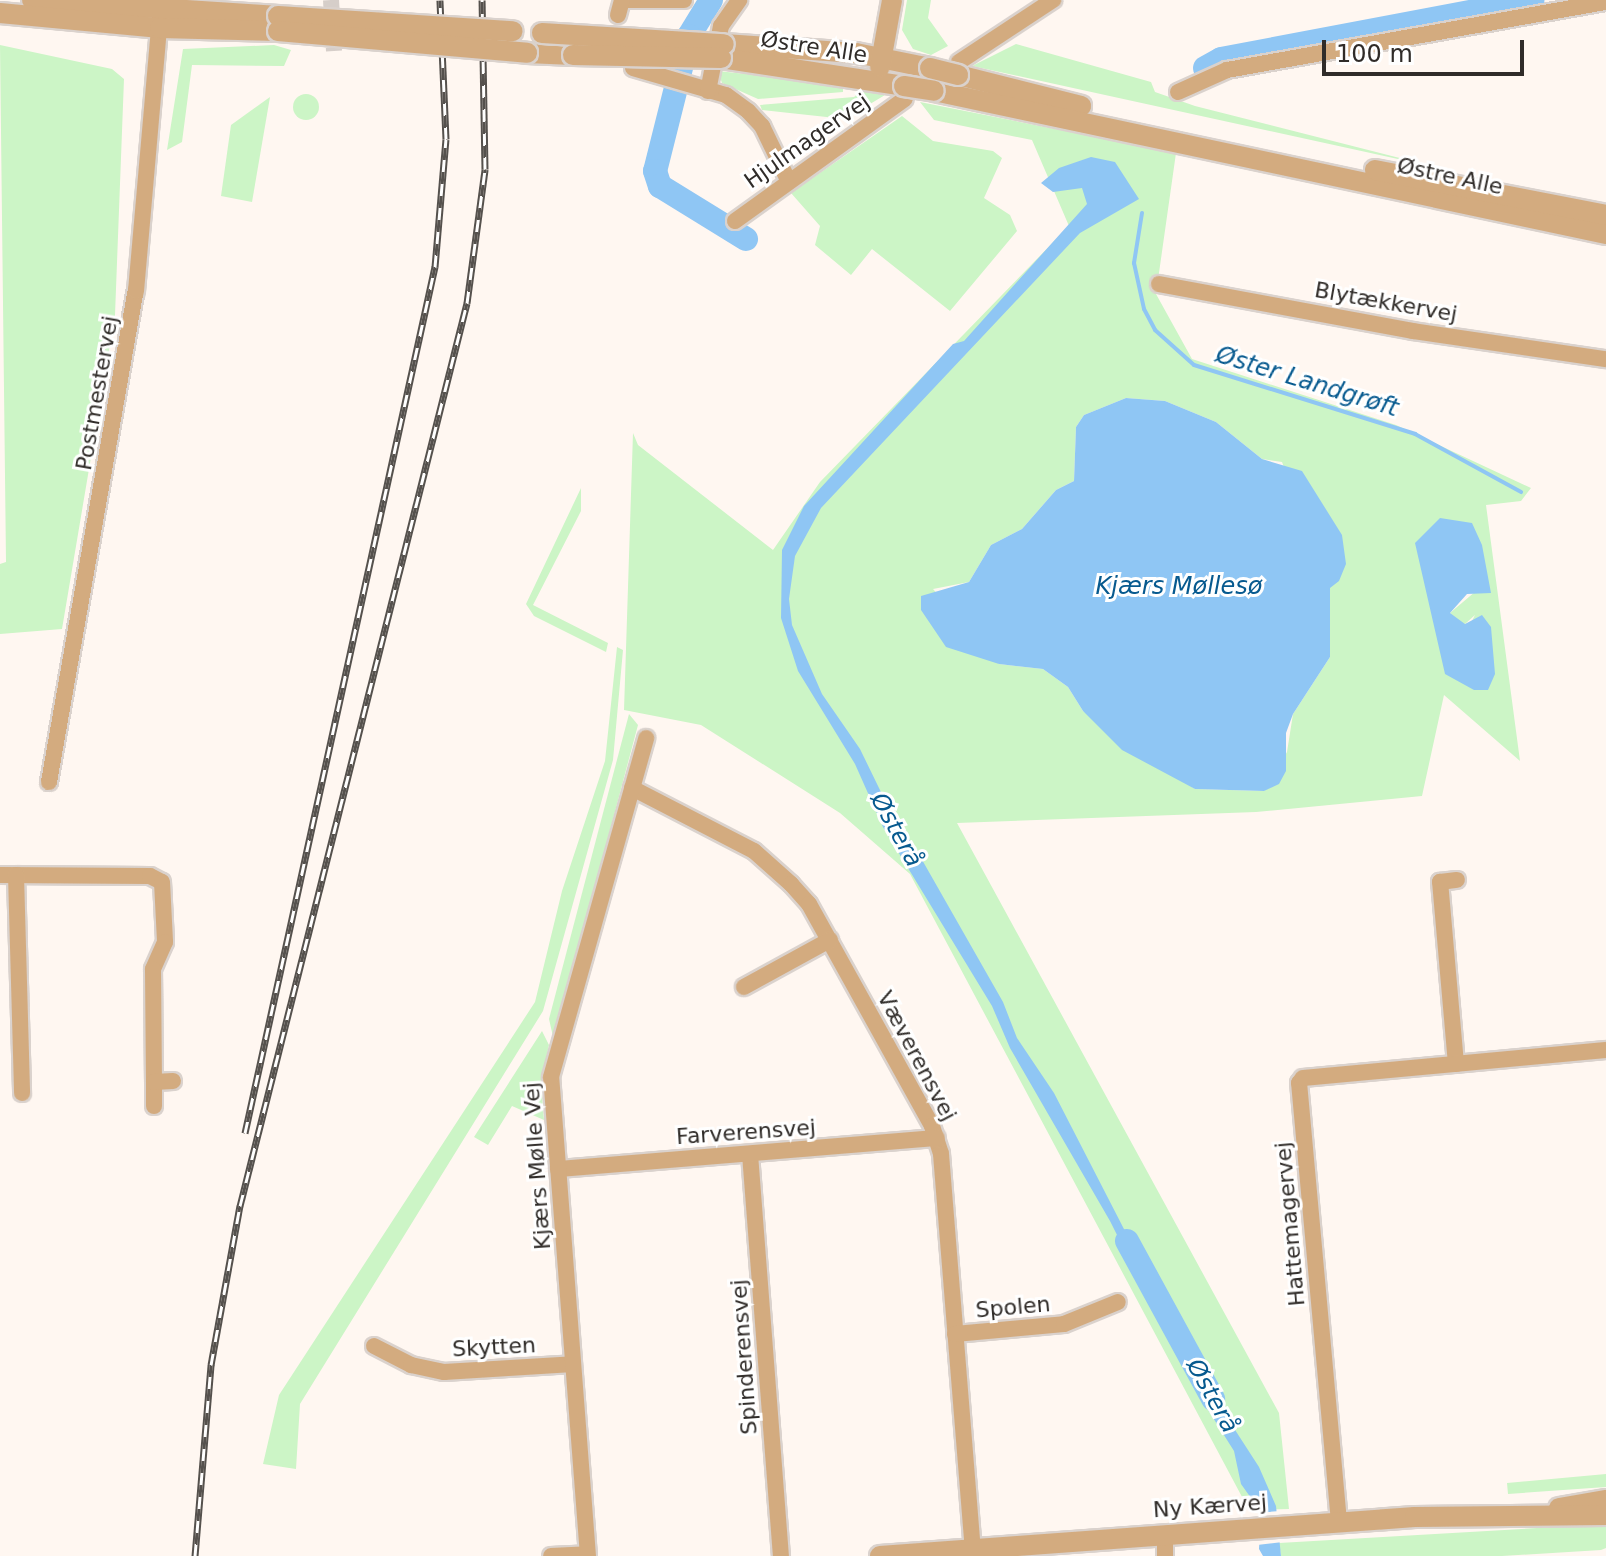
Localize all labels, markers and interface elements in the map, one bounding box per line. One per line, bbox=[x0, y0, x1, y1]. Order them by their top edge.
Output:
scale bar bbox=[1326, 24, 1528, 74]
street label: Østre Alle bbox=[759, 26, 869, 68]
text: 100 m bbox=[1336, 40, 1413, 68]
street label: Hjulmagervej bbox=[739, 88, 875, 194]
street label: Østre Alle bbox=[1395, 152, 1505, 200]
street label: Blytækkervej bbox=[1313, 276, 1459, 328]
street label: Postmestervej bbox=[70, 314, 124, 472]
water label: Øster Landgrøft bbox=[1212, 341, 1402, 423]
water label: Kjærs Møllesø bbox=[1096, 573, 1262, 601]
water label: Østerå bbox=[864, 788, 928, 872]
street label: Væverensvej bbox=[872, 987, 962, 1125]
street label: Kjærs Mølle Vej bbox=[518, 1081, 556, 1251]
street label: Farverensvej bbox=[675, 1114, 817, 1150]
street label: Hattemagervej bbox=[1270, 1141, 1310, 1307]
street label: Spinderensvej bbox=[725, 1278, 763, 1436]
street label: Spolen bbox=[975, 1291, 1051, 1323]
street label: Skytten bbox=[452, 1332, 536, 1362]
water label: Østerå bbox=[1180, 1354, 1244, 1438]
street label: Ny Kærvej bbox=[1152, 1489, 1268, 1523]

